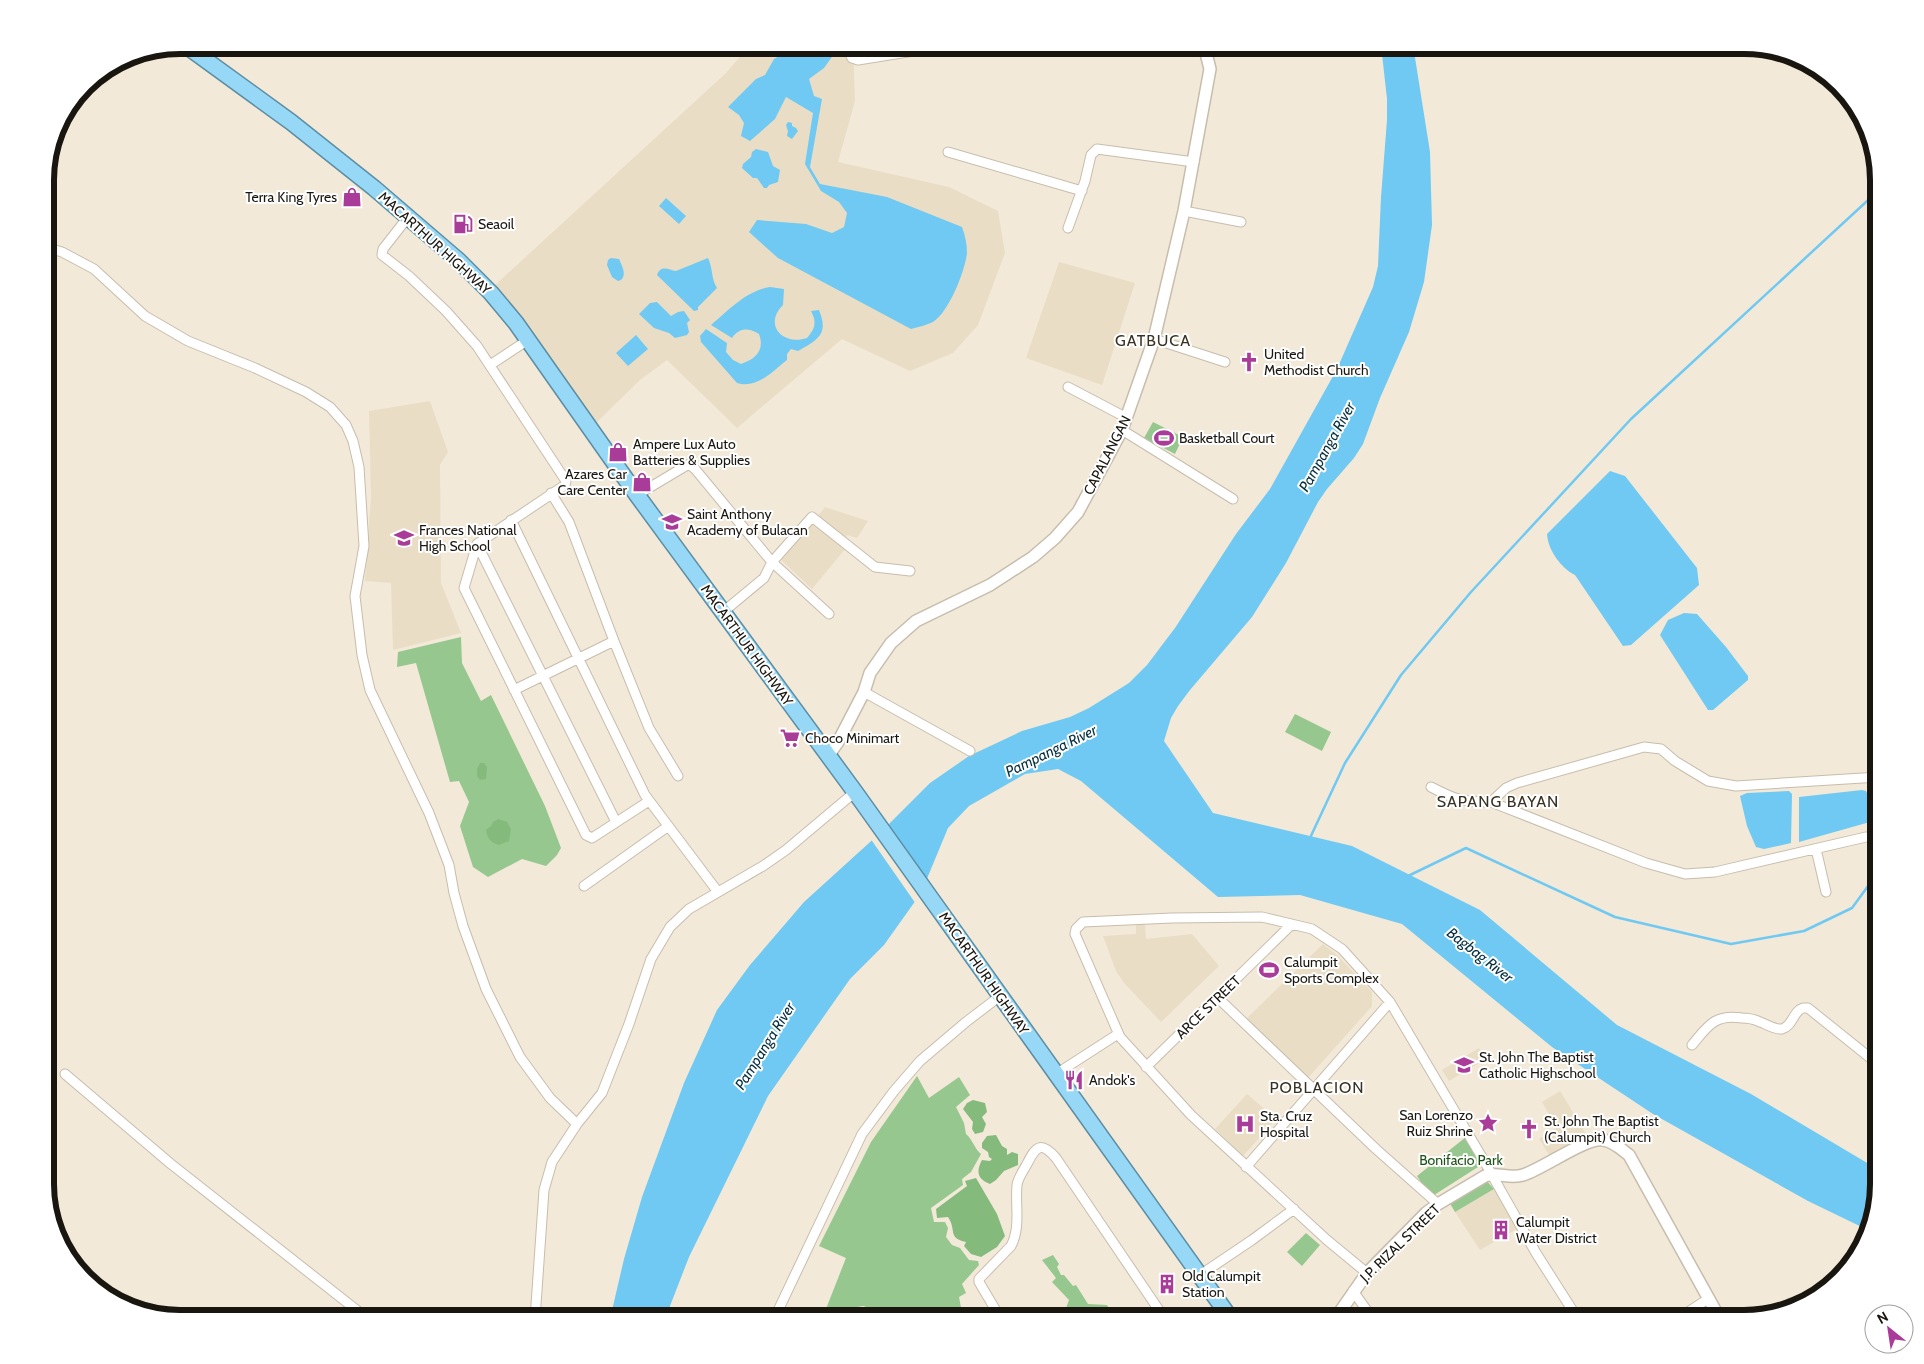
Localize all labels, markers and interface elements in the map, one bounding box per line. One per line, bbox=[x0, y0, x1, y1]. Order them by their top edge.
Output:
shop icon: Terra King Tyres bbox=[341, 186, 363, 208]
place label: Terra King Tyres bbox=[245, 188, 337, 206]
street label: MACARTHUR HIGHWAY bbox=[375, 188, 496, 299]
fuel station icon: Seaoil bbox=[452, 213, 474, 235]
place label: Seaoil bbox=[478, 215, 515, 233]
district label: GATBUCA bbox=[1115, 331, 1191, 350]
place label: United Methodist Church bbox=[1264, 345, 1369, 379]
church icon: United Methodist Church bbox=[1238, 351, 1260, 373]
water label: Pampanga River bbox=[1295, 398, 1360, 495]
street label: CAPALANGAN bbox=[1079, 412, 1135, 498]
sports icon: Basketball Court bbox=[1153, 427, 1175, 449]
place label: Basketball Court bbox=[1179, 429, 1275, 447]
place label: Ampere Lux Auto Batteries & Supplies bbox=[633, 435, 750, 469]
shop icon: Ampere Lux Auto Batteries & Supplies bbox=[607, 441, 629, 463]
place label: Azares Car Care Center bbox=[558, 465, 628, 499]
shop icon: Azares Car Care Center bbox=[631, 471, 653, 493]
place label: Saint Anthony Academy of Bulacan bbox=[687, 505, 808, 539]
school or university icon: Saint Anthony Academy of Bulacan bbox=[661, 511, 683, 533]
place label: Frances National High School bbox=[419, 521, 517, 555]
school or university icon: Frances National High School bbox=[393, 527, 415, 549]
street label: MACARTHUR HIGHWAY bbox=[697, 581, 798, 710]
water label: Pampanga River bbox=[1002, 721, 1101, 781]
supermarket icon: Choco Minimart bbox=[779, 727, 801, 749]
place label: Choco Minimart bbox=[805, 729, 899, 747]
district label: SAPANG BAYAN bbox=[1437, 792, 1559, 811]
street label: MACARTHUR HIGHWAY bbox=[935, 908, 1034, 1039]
water label: Bagbag River bbox=[1443, 924, 1518, 987]
place label: Calumpit Sports Complex bbox=[1284, 953, 1379, 987]
sports icon: Calumpit Sports Complex bbox=[1258, 959, 1280, 981]
street label: ARCE STREET bbox=[1172, 971, 1245, 1043]
water label: Pampanga River bbox=[731, 998, 800, 1093]
place label: St. John The Baptist Catholic Highschool bbox=[1479, 1048, 1596, 1082]
school or university icon: St. John The Baptist Catholic Highschool bbox=[1453, 1054, 1475, 1076]
restaurant icon: Andok's bbox=[1063, 1069, 1085, 1091]
place label: Andok's bbox=[1089, 1071, 1135, 1089]
district label: POBLACION bbox=[1269, 1078, 1365, 1097]
place label: San Lorenzo Ruiz Shrine bbox=[1399, 1106, 1473, 1140]
place label: Sta. Cruz Hospital bbox=[1260, 1107, 1313, 1141]
place icon: San Lorenzo Ruiz Shrine bbox=[1477, 1112, 1499, 1134]
place label: St. John The Baptist (Calumpit) Church bbox=[1544, 1112, 1659, 1146]
hospital icon: Sta. Cruz Hospital bbox=[1234, 1113, 1256, 1135]
church icon: St. John The Baptist (Calumpit) Church bbox=[1518, 1118, 1540, 1140]
park label: Bonifacio Park bbox=[1419, 1151, 1503, 1169]
street label: J.P. RIZAL STREET bbox=[1355, 1200, 1444, 1287]
place label: Calumpit Water District bbox=[1516, 1213, 1597, 1247]
building icon: Calumpit Water District bbox=[1490, 1219, 1512, 1241]
place label: Old Calumpit Station bbox=[1182, 1267, 1261, 1301]
building icon: Old Calumpit Station bbox=[1156, 1273, 1178, 1295]
north arrow bbox=[1864, 1304, 1914, 1354]
text: N bbox=[1874, 1307, 1891, 1328]

